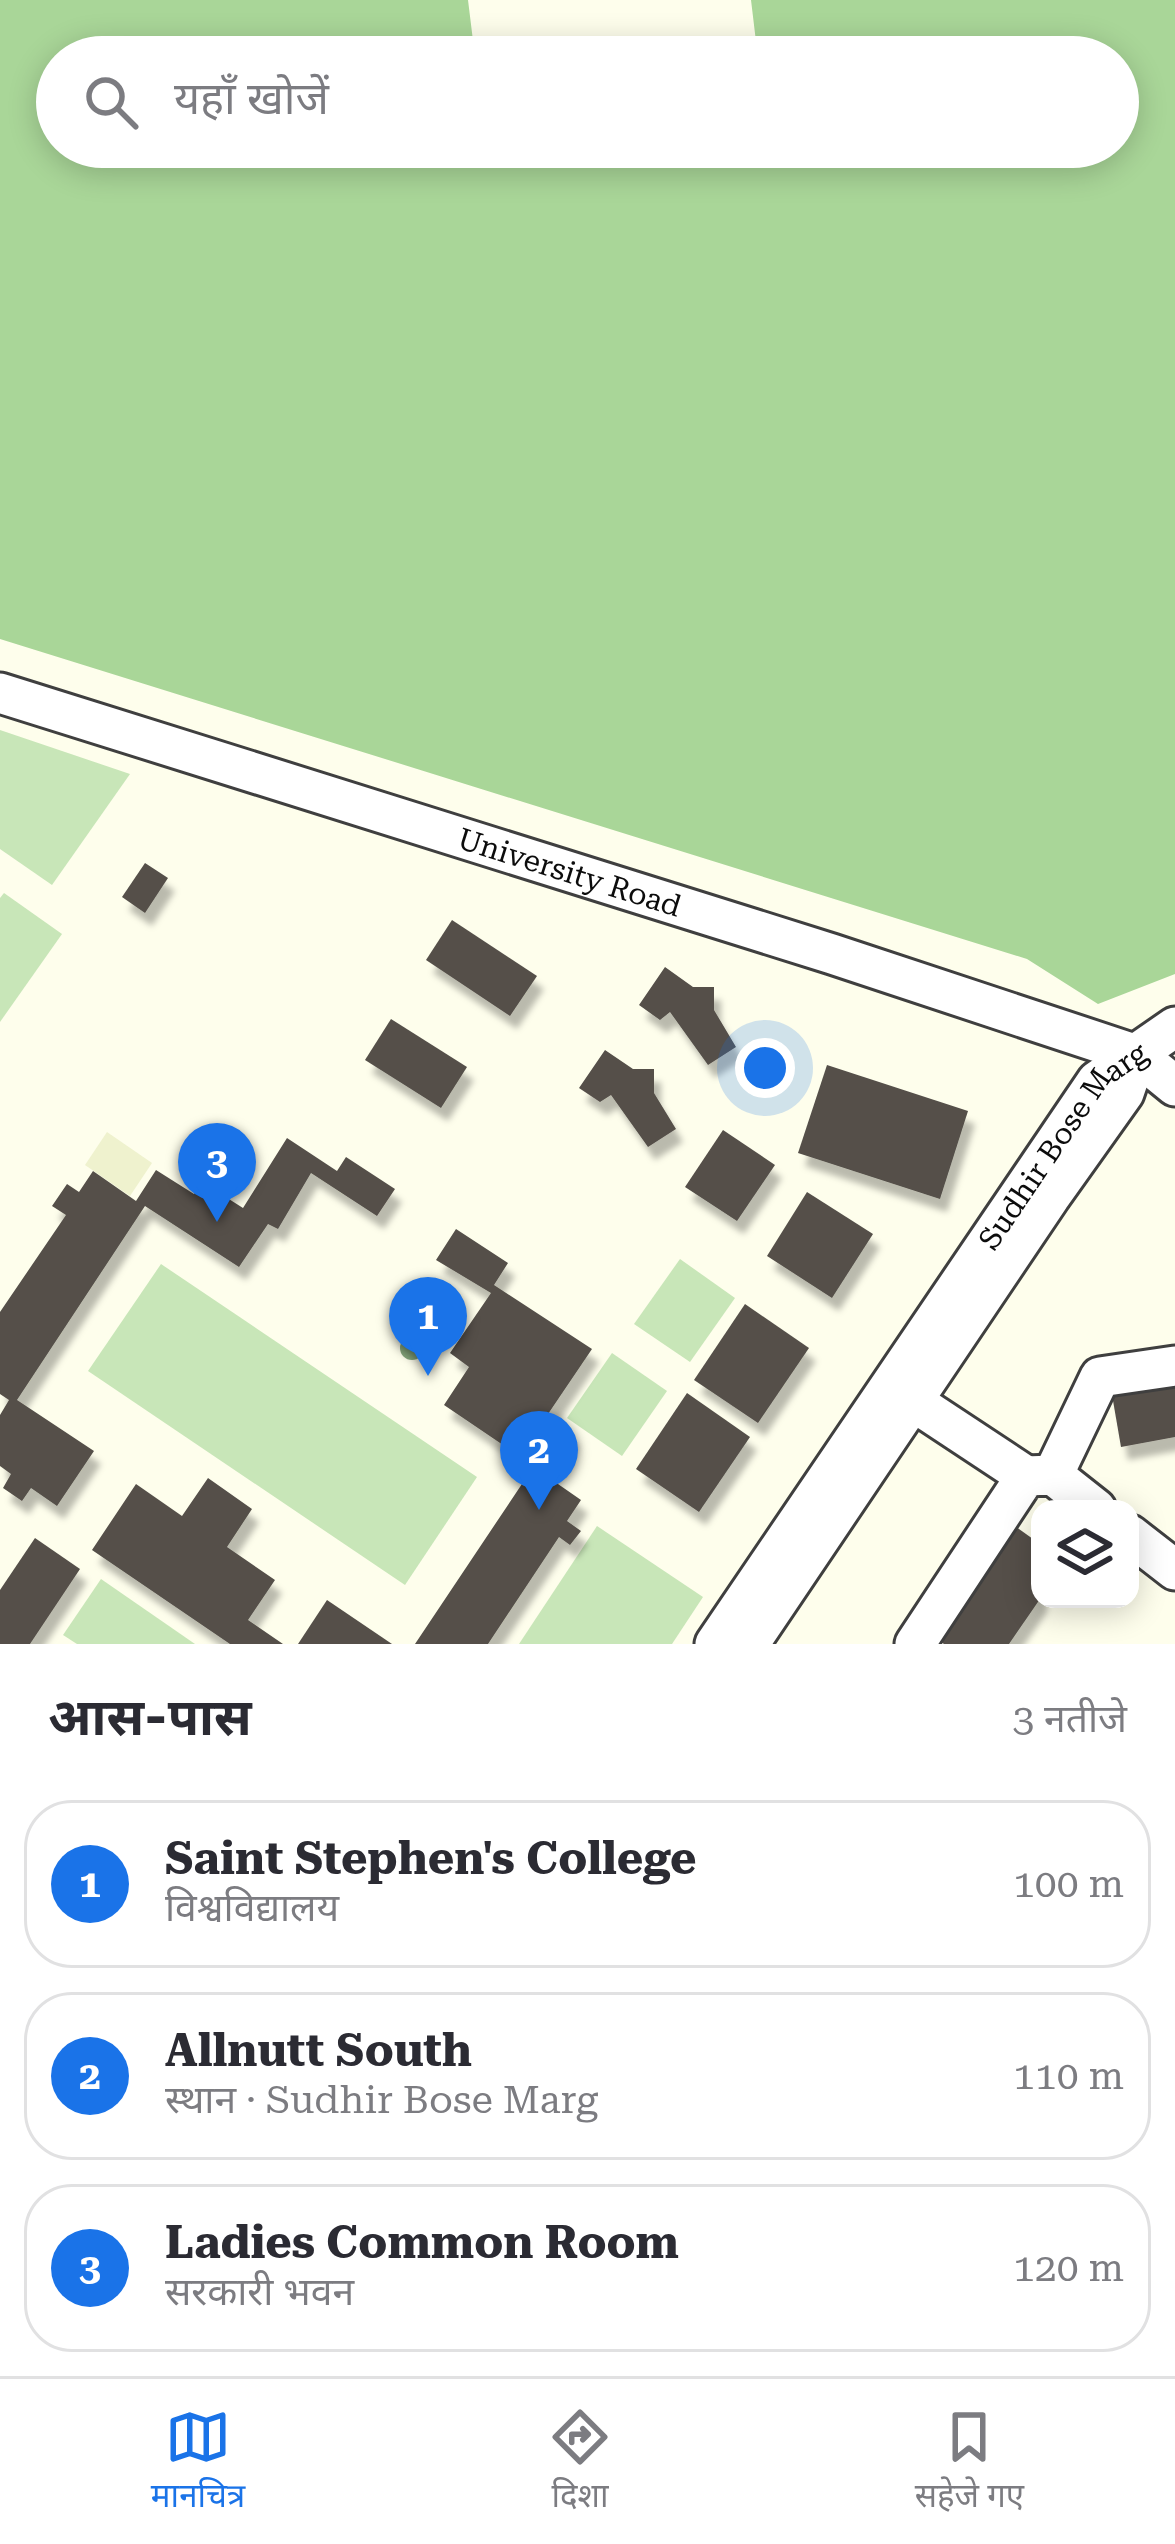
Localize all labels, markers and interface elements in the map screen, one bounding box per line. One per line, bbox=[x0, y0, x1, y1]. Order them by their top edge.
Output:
search box bbox=[36, 36, 1139, 168]
icon: search bbox=[78, 69, 144, 135]
text: यहाँ खोजें bbox=[174, 72, 329, 125]
street label: University Road bbox=[454, 820, 686, 923]
street label: Sudhir Bose Marg bbox=[971, 1034, 1153, 1256]
your location bbox=[735, 1038, 795, 1098]
pin: 3 bbox=[178, 1123, 256, 1222]
pin: 1 bbox=[389, 1277, 467, 1376]
pin: 2 bbox=[500, 1411, 578, 1510]
map controls bbox=[1031, 1500, 1139, 1608]
button: layers bbox=[1031, 1500, 1139, 1608]
text: आस-पास bbox=[48, 1688, 252, 1747]
text: 3 नतीजे bbox=[1012, 1696, 1127, 1742]
text: Saint Stephen's College bbox=[165, 1832, 696, 1885]
text: 1 bbox=[79, 1861, 101, 1907]
text: 100 m bbox=[1013, 1861, 1124, 1907]
text: विश्वविद्यालय bbox=[165, 1885, 339, 1931]
text: Allnutt South bbox=[165, 2024, 472, 2077]
text: 2 bbox=[79, 2053, 101, 2099]
text: 110 m bbox=[1013, 2053, 1124, 2099]
text: स्थान · Sudhir Bose Marg bbox=[165, 2077, 598, 2123]
text: Ladies Common Room bbox=[165, 2216, 679, 2269]
text: 3 bbox=[79, 2245, 101, 2291]
text: 120 m bbox=[1013, 2245, 1124, 2291]
text: सरकारी भवन bbox=[165, 2269, 354, 2315]
tab: मानचित्र bbox=[151, 2404, 245, 2520]
tab: दिशा bbox=[547, 2404, 613, 2520]
tab: सहेजे गए bbox=[915, 2404, 1024, 2520]

